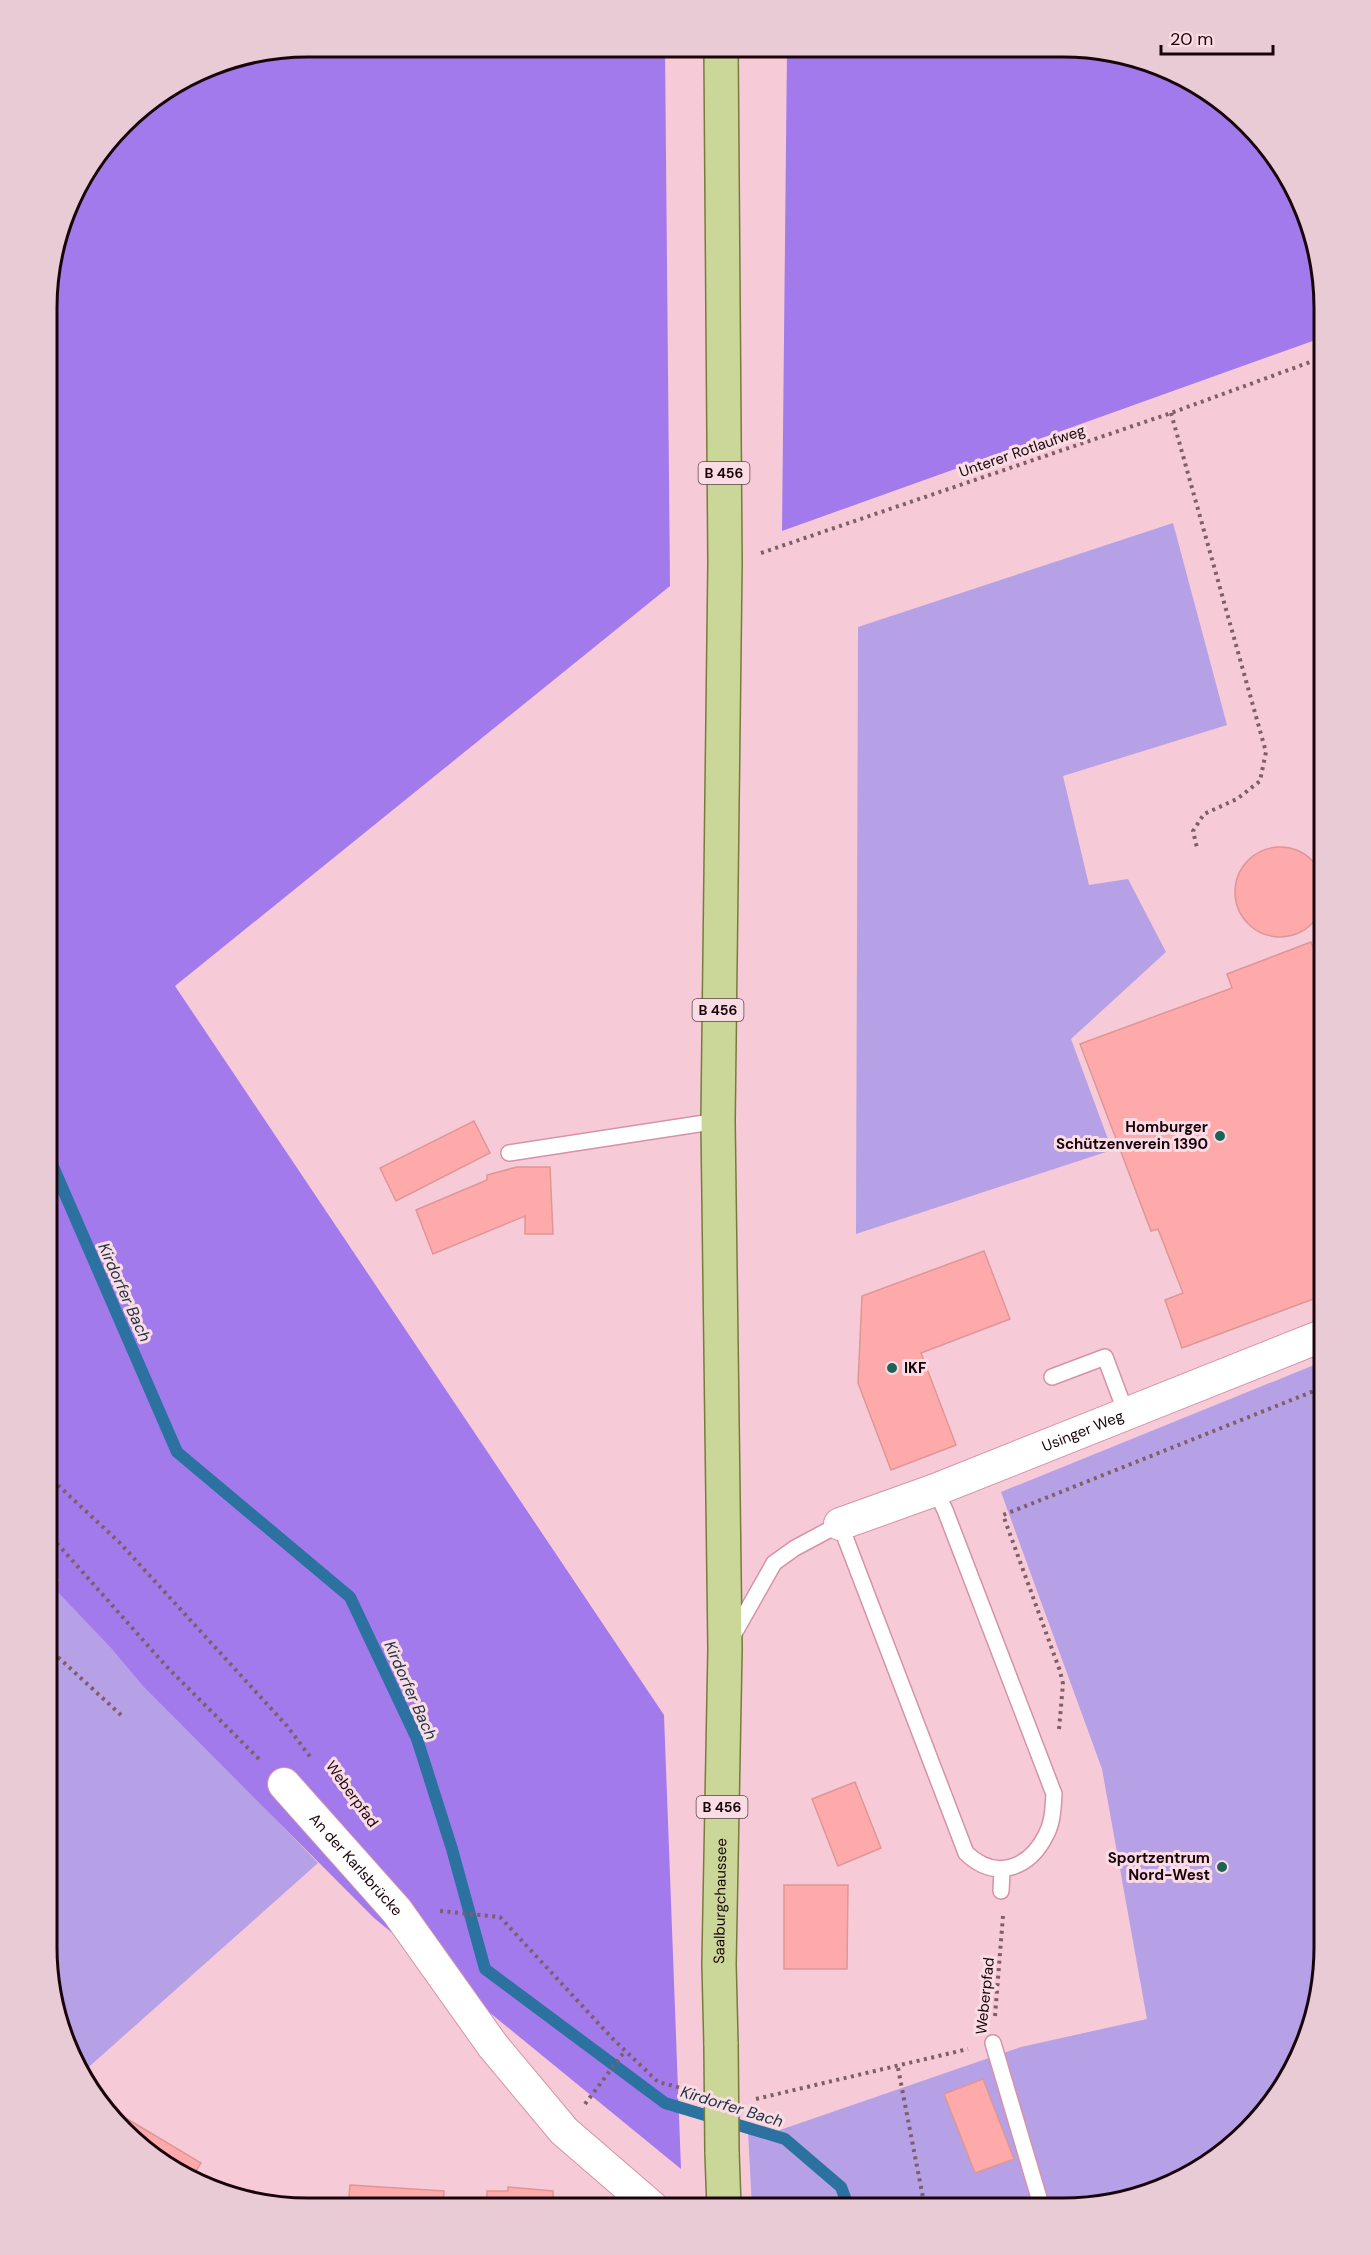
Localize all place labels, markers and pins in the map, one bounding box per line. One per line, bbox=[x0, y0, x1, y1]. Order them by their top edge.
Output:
place label: Homburger Schützenverein 1390 bbox=[1056, 1117, 1208, 1154]
marker: Homburger Schützenverein 1390 bbox=[1213, 1129, 1227, 1143]
place label: IKF bbox=[904, 1358, 926, 1378]
marker: IKF bbox=[885, 1361, 899, 1375]
place label: Sportzentrum Nord-West bbox=[1108, 1848, 1210, 1885]
marker: Sportzentrum Nord-West bbox=[1215, 1860, 1229, 1874]

